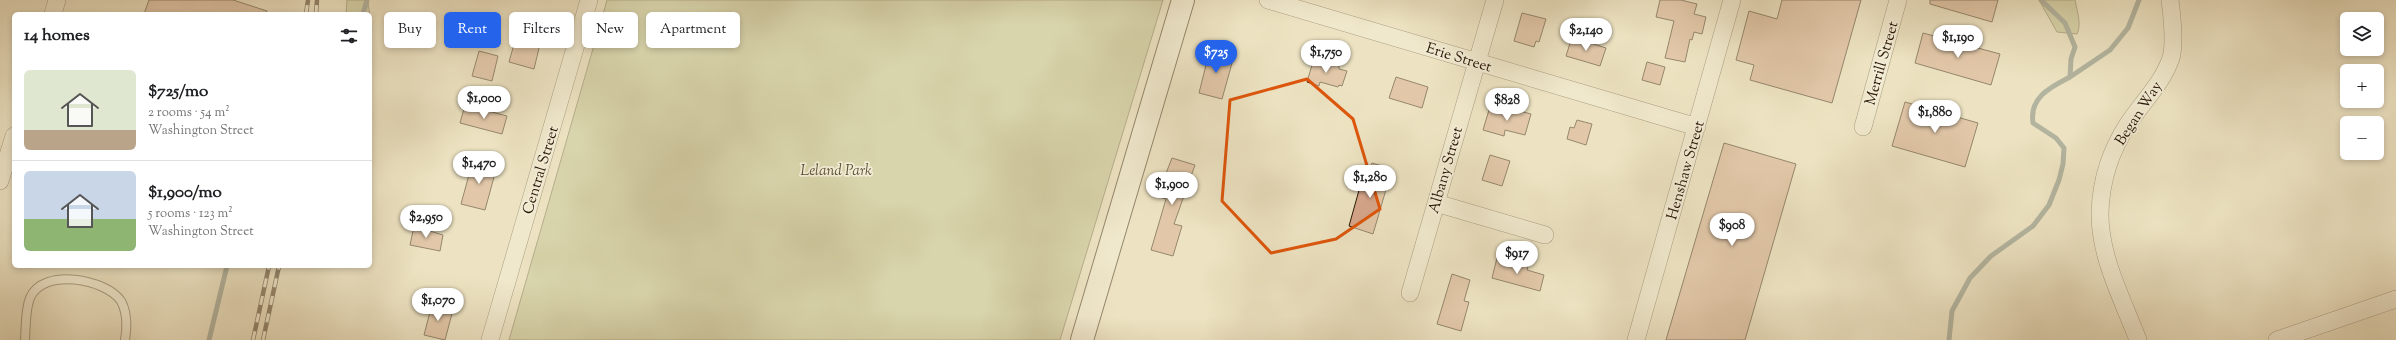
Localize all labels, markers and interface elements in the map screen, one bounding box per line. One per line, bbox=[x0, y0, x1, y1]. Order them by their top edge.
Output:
chip: Buy bbox=[384, 12, 436, 48]
chip: Rent bbox=[444, 12, 501, 48]
chip: Filters bbox=[509, 12, 574, 48]
chip: New bbox=[582, 12, 638, 48]
chip: Apartment bbox=[646, 12, 740, 48]
map controls bbox=[2340, 12, 2384, 160]
button: layers bbox=[2340, 12, 2384, 56]
pin: $2,140 bbox=[1553, 18, 1619, 52]
street label: Merrill Street bbox=[1860, 19, 1904, 108]
text: $2,140 bbox=[1569, 22, 1603, 40]
text: 14 homes bbox=[24, 24, 90, 48]
icon: filters bbox=[338, 25, 360, 47]
pin: $1,190 bbox=[1925, 25, 1991, 59]
text: $1,190 bbox=[1942, 29, 1974, 47]
street label: Erie Street bbox=[1423, 38, 1494, 78]
pin: $725 bbox=[1192, 40, 1240, 74]
pin: $1,750 bbox=[1293, 40, 1359, 74]
text: $725 bbox=[1204, 44, 1228, 62]
text: $1,750 bbox=[1310, 44, 1342, 62]
button: + bbox=[2340, 64, 2384, 108]
street label: Began Way bbox=[2111, 77, 2168, 150]
text: $725/mo bbox=[148, 80, 208, 104]
icon: home bbox=[56, 86, 104, 134]
pin: $1,000 bbox=[451, 86, 517, 120]
pin: $828 bbox=[1483, 88, 1531, 122]
text: $1,000 bbox=[467, 90, 501, 108]
text: $828 bbox=[1494, 92, 1520, 110]
pin: $1,880 bbox=[1902, 100, 1968, 134]
text: 2 rooms · 54 m² bbox=[148, 104, 230, 122]
text: $1,880 bbox=[1918, 104, 1952, 122]
button: − bbox=[2340, 116, 2384, 160]
street label: Henshaw Street bbox=[1662, 118, 1711, 222]
text: Washington Street bbox=[148, 122, 254, 140]
street label: Central Street bbox=[518, 124, 565, 217]
street label: Albany Street bbox=[1424, 125, 1469, 216]
pin: $1,470 bbox=[446, 151, 512, 185]
text: $1,470 bbox=[462, 155, 496, 173]
park label: Leland Park bbox=[800, 161, 872, 182]
pin: $1,280 bbox=[1337, 165, 1403, 199]
text: $1,280 bbox=[1353, 169, 1387, 187]
pin: $1,900 bbox=[1139, 172, 1205, 206]
text: $1,900 bbox=[1155, 176, 1189, 194]
text: $1,900/mo bbox=[148, 181, 222, 205]
icon: home bbox=[56, 187, 104, 235]
text: 5 rooms · 123 m² bbox=[148, 205, 233, 223]
pin: $2,950 bbox=[393, 205, 459, 239]
text: $2,950 bbox=[409, 209, 443, 227]
pin: $908 bbox=[1708, 213, 1756, 247]
text: $908 bbox=[1719, 217, 1745, 235]
text: Washington Street bbox=[148, 223, 254, 241]
pin: $917 bbox=[1493, 241, 1541, 275]
text: $917 bbox=[1505, 245, 1529, 263]
pin: $1,070 bbox=[405, 288, 471, 322]
text: $1,070 bbox=[421, 292, 455, 310]

